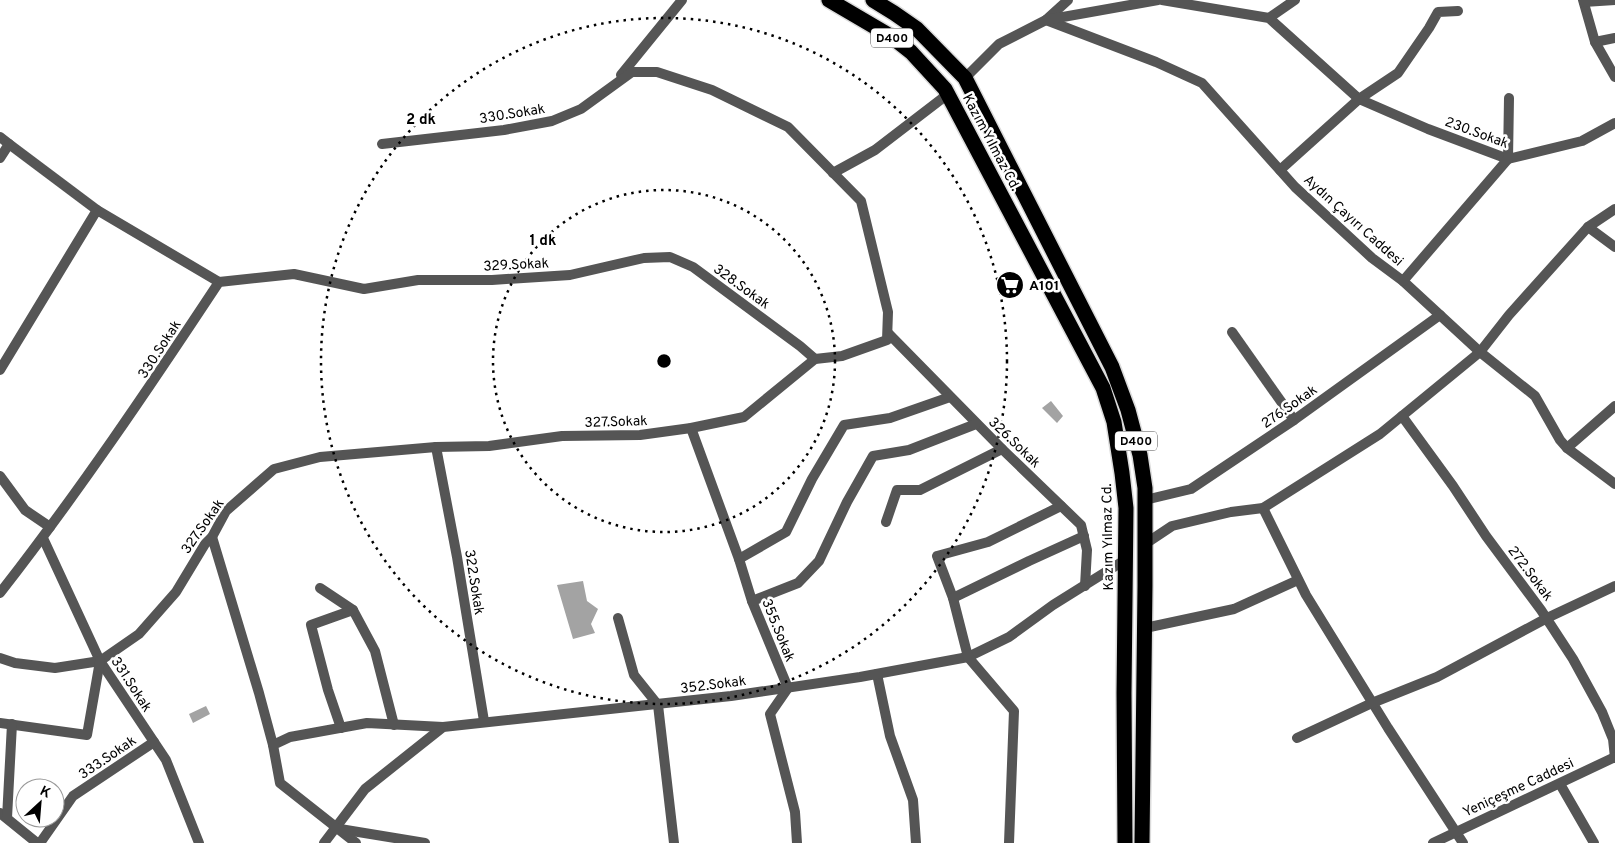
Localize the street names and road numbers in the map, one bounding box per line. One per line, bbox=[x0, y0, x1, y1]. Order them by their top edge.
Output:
road number: D400 bbox=[871, 28, 913, 48]
street label: Kazım Yılmaz Cd. bbox=[958, 91, 1023, 194]
street label: 330.Sokak bbox=[478, 101, 546, 128]
street label: 230.Sokak bbox=[1442, 114, 1511, 153]
street label: Aydın Çayırı Caddesi bbox=[1300, 172, 1406, 270]
street label: 329.Sokak bbox=[483, 255, 549, 276]
street label: 328.Sokak bbox=[709, 261, 773, 313]
street label: 330.Sokak bbox=[135, 317, 185, 382]
street label: 276.Sokak bbox=[1259, 382, 1321, 433]
street label: 327.Sokak bbox=[584, 413, 648, 432]
street label: 326.Sokak bbox=[984, 414, 1044, 472]
road number: D400 bbox=[1115, 432, 1157, 451]
street label: Kazım Yılmaz Cd. bbox=[1099, 483, 1118, 591]
street label: 327.Sokak bbox=[178, 496, 228, 558]
street label: 272.Sokak bbox=[1504, 543, 1556, 605]
street label: 322.Sokak bbox=[460, 548, 487, 616]
street label: 355.Sokak bbox=[757, 597, 798, 665]
street label: 331.Sokak bbox=[107, 654, 155, 716]
street label: 352.Sokak bbox=[679, 673, 747, 698]
street label: 333.Sokak bbox=[76, 733, 140, 784]
street label: Yeniçeşme Caddesi bbox=[1460, 755, 1577, 822]

